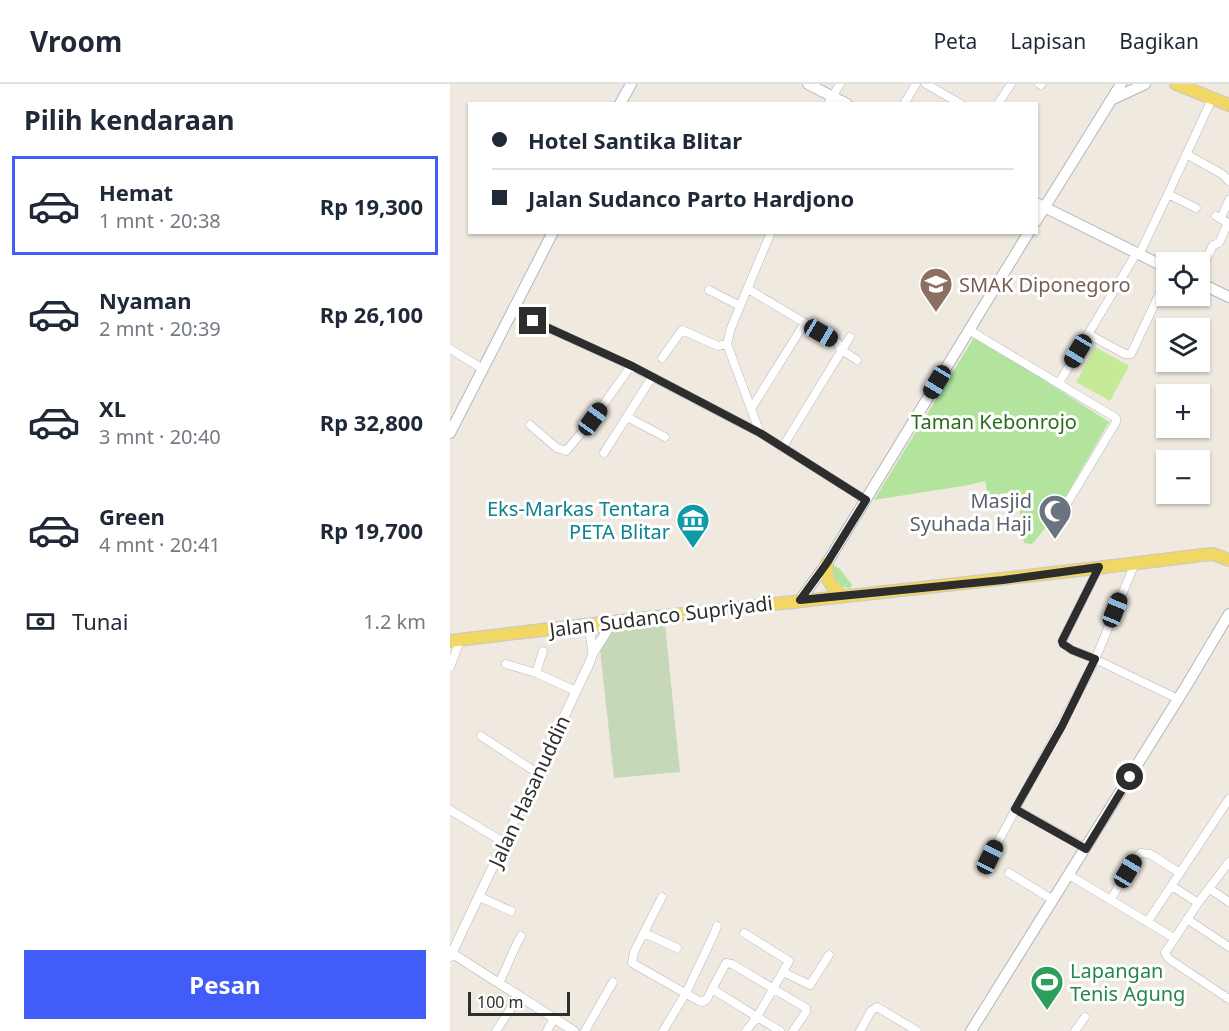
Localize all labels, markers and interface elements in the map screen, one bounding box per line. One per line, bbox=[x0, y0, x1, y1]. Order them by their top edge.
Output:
text: Vroom bbox=[30, 22, 122, 60]
text: Peta bbox=[933, 27, 977, 55]
text: Lapisan bbox=[1010, 27, 1086, 55]
text: Bagikan bbox=[1119, 27, 1199, 55]
text: Pilih kendaraan bbox=[24, 101, 235, 138]
text: Hotel Santika Blitar bbox=[528, 125, 742, 155]
text: Hemat bbox=[99, 177, 173, 207]
icon: car bbox=[27, 179, 81, 233]
text: Jalan Sudanco Parto Hardjono bbox=[528, 183, 854, 213]
text: Rp 19,300 bbox=[320, 191, 423, 221]
text: 1 mnt · 20:38 bbox=[99, 207, 221, 234]
map controls bbox=[1156, 252, 1210, 504]
button: locate bbox=[1156, 252, 1210, 306]
school or university icon: SMAK Diponegoro bbox=[918, 266, 954, 313]
place label: SMAK Diponegoro bbox=[959, 271, 1131, 298]
text: Nyaman bbox=[99, 285, 192, 315]
icon: car bbox=[27, 287, 81, 341]
text: Rp 26,100 bbox=[320, 299, 423, 329]
route end bbox=[519, 307, 546, 334]
text: 2 mnt · 20:39 bbox=[99, 315, 221, 342]
car bbox=[801, 316, 841, 350]
button: layers bbox=[1156, 318, 1210, 372]
car bbox=[1061, 331, 1095, 371]
car bbox=[920, 362, 954, 402]
button: + bbox=[1156, 384, 1210, 438]
text: XL bbox=[99, 393, 126, 423]
icon: car bbox=[27, 395, 81, 449]
car bbox=[575, 399, 611, 439]
text: Rp 32,800 bbox=[320, 407, 423, 437]
park label: Taman Kebonrojo bbox=[911, 408, 1077, 435]
text: 3 mnt · 20:40 bbox=[99, 423, 221, 450]
button: − bbox=[1156, 450, 1210, 504]
place label: Masjid Syuhada Haji bbox=[910, 487, 1032, 537]
mosque icon: Masjid Syuhada Haji bbox=[1037, 493, 1073, 540]
place label: Eks-Markas Tentara PETA Blitar bbox=[487, 495, 670, 545]
text: Green bbox=[99, 501, 165, 531]
museum icon: Eks-Markas Tentara PETA Blitar bbox=[675, 502, 711, 549]
icon: car bbox=[27, 503, 81, 557]
text: Rp 19,700 bbox=[320, 515, 423, 545]
text: 4 mnt · 20:41 bbox=[99, 531, 221, 558]
street label: Jalan Sudanco Supriyadi bbox=[546, 589, 774, 643]
car bbox=[1100, 590, 1130, 630]
icon: cash bbox=[24, 605, 57, 638]
text: Tunai bbox=[72, 606, 128, 636]
text: 1.2 km bbox=[363, 608, 426, 635]
street label: Jalan Hasanuddin bbox=[481, 711, 576, 873]
route start bbox=[1116, 763, 1143, 790]
car bbox=[974, 837, 1006, 877]
car bbox=[1111, 851, 1145, 891]
button: Pesan bbox=[24, 950, 426, 1019]
place label: Lapangan Tenis Agung bbox=[1070, 957, 1185, 1007]
sports icon: Lapangan Tenis Agung bbox=[1029, 964, 1065, 1011]
scale bar bbox=[468, 989, 570, 1016]
text: 100 m bbox=[477, 991, 524, 1013]

